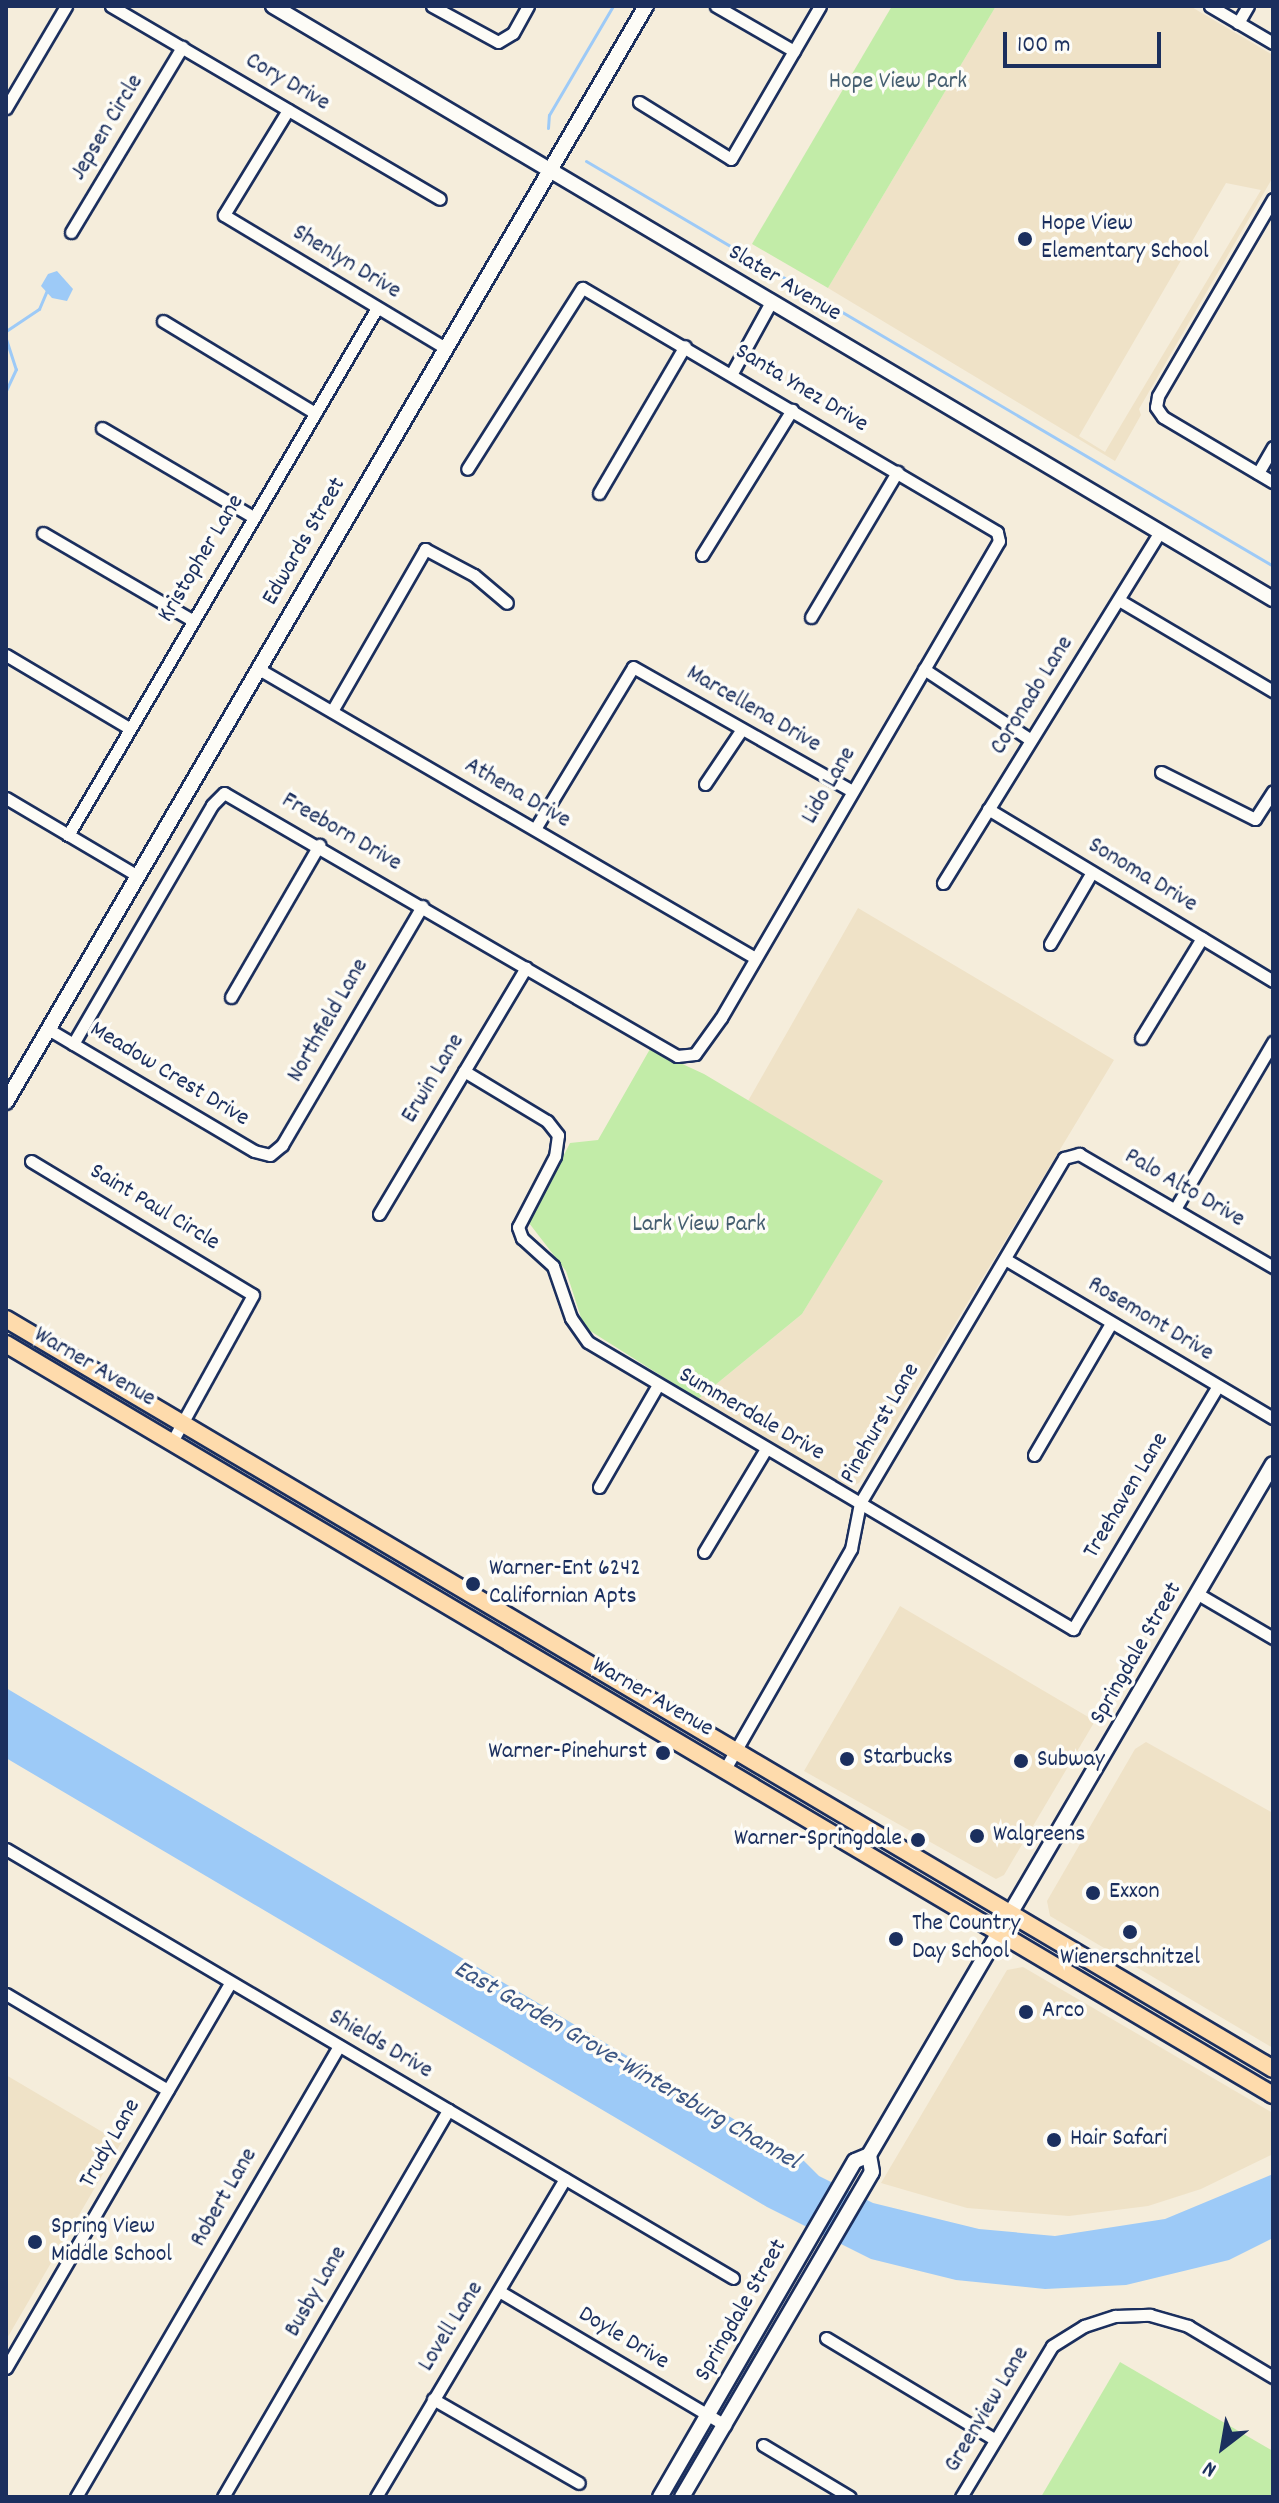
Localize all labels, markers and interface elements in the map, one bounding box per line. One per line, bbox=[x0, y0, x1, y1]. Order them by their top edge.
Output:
scale bar bbox=[1007, 16, 1165, 66]
text: 100 m bbox=[1017, 29, 1070, 63]
street label: Cory Drive bbox=[240, 47, 334, 119]
park label: Hope View Park bbox=[829, 69, 967, 97]
street label: Jepsen Circle bbox=[65, 70, 151, 186]
place label: Hope View Elementary School bbox=[1041, 211, 1209, 267]
street label: Shenlyn Drive bbox=[287, 219, 405, 307]
marker: Hope View Elementary School bbox=[1016, 230, 1034, 248]
street label: Slater Avenue bbox=[722, 239, 846, 329]
street label: Santa Ynez Drive bbox=[729, 338, 873, 440]
street label: Edwards Street bbox=[257, 473, 353, 611]
street label: Kristopher Lane bbox=[153, 490, 251, 628]
street label: Coronado Lane bbox=[985, 631, 1081, 761]
street label: Marcellena Drive bbox=[681, 660, 825, 760]
street label: Lido Lane bbox=[796, 742, 864, 830]
street label: Athena Drive bbox=[459, 752, 575, 836]
street label: Freeborn Drive bbox=[276, 787, 406, 879]
street label: Sonoma Drive bbox=[1082, 832, 1202, 920]
street label: Northfield Lane bbox=[282, 954, 376, 1088]
street label: Meadow Crest Drive bbox=[84, 1016, 254, 1134]
street label: Erwin Lane bbox=[396, 1029, 472, 1129]
street label: Palo Alto Drive bbox=[1119, 1143, 1249, 1235]
street label: Saint Paul Circle bbox=[84, 1158, 224, 1258]
park label: Lark View Park bbox=[632, 1212, 766, 1240]
street label: Rosemont Drive bbox=[1082, 1271, 1218, 1369]
street label: Warner Avenue bbox=[28, 1322, 160, 1414]
street label: Pinehurst Lane bbox=[835, 1359, 927, 1489]
street label: Summerdale Drive bbox=[673, 1362, 829, 1468]
street label: Treehaven Lane bbox=[1078, 1428, 1176, 1564]
place label: Warner-Ent 6242 Californian Apts bbox=[489, 1556, 641, 1612]
marker: Warner-Ent 6242 Californian Apts bbox=[464, 1575, 482, 1593]
street label: Springdale Street bbox=[1085, 1578, 1189, 1730]
street label: Warner Avenue bbox=[586, 1652, 718, 1744]
place label: Warner-Pinehurst bbox=[488, 1739, 647, 1767]
marker: Warner-Pinehurst bbox=[654, 1744, 672, 1762]
place label: Starbucks bbox=[863, 1745, 953, 1773]
place label: Subway bbox=[1037, 1747, 1105, 1775]
marker: Starbucks bbox=[838, 1750, 856, 1768]
marker: Subway bbox=[1012, 1752, 1030, 1770]
place label: Walgreens bbox=[993, 1822, 1085, 1850]
place label: Warner-Springdale bbox=[734, 1826, 902, 1854]
marker: Walgreens bbox=[968, 1827, 986, 1845]
marker: Warner-Springdale bbox=[909, 1831, 927, 1849]
place label: Exxon bbox=[1109, 1879, 1159, 1907]
marker: Exxon bbox=[1084, 1884, 1102, 1902]
place label: The Country Day School bbox=[912, 1911, 1020, 1967]
marker: Wienerschnitzel bbox=[1121, 1923, 1139, 1941]
marker: The Country Day School bbox=[887, 1930, 905, 1948]
place label: Wienerschnitzel bbox=[1060, 1945, 1200, 1973]
water label: East Garden Grove-Wintersburg Channel bbox=[448, 1954, 804, 2178]
place label: Arco bbox=[1042, 1998, 1084, 2026]
marker: Arco bbox=[1017, 2003, 1035, 2021]
street label: Shields Drive bbox=[323, 2004, 437, 2086]
street label: Trudy Lane bbox=[74, 2094, 148, 2194]
place label: Hair Safari bbox=[1070, 2126, 1167, 2154]
marker: Hair Safari bbox=[1045, 2131, 1063, 2149]
street label: Robert Lane bbox=[185, 2143, 265, 2253]
place label: Spring View Middle School bbox=[51, 2214, 172, 2270]
marker: Spring View Middle School bbox=[26, 2233, 44, 2251]
street label: Springdale Street bbox=[690, 2235, 794, 2387]
street label: Busby Lane bbox=[279, 2241, 355, 2343]
street label: Lovell Lane bbox=[413, 2277, 491, 2377]
street label: Doyle Drive bbox=[572, 2301, 674, 2377]
street label: Greenview Lane bbox=[939, 2342, 1037, 2478]
north arrow bbox=[1183, 2407, 1263, 2487]
text: N bbox=[1198, 2452, 1223, 2484]

